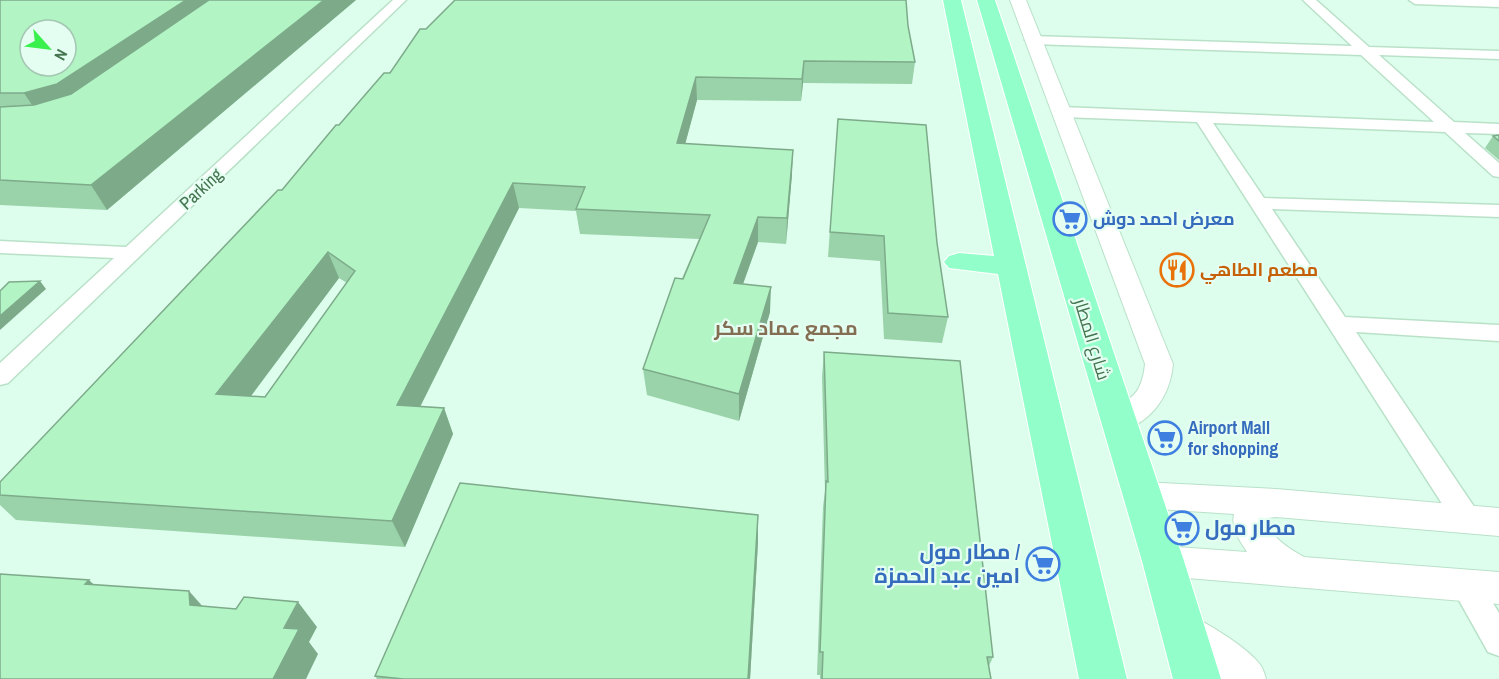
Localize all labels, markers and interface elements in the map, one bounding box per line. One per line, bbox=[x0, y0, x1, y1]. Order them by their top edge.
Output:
north arrow bbox=[18, 18, 78, 78]
text: N bbox=[49, 46, 73, 64]
street label: Parking bbox=[174, 162, 228, 215]
supermarket icon: معرض احمد دوش bbox=[1052, 201, 1088, 237]
place label: معرض احمد دوش bbox=[1093, 206, 1235, 231]
restaurant icon: مطعم الطاهي bbox=[1159, 252, 1195, 288]
place label: مطعم الطاهي bbox=[1200, 257, 1318, 285]
street label: شارع المطار bbox=[1068, 294, 1117, 383]
district label: مجمع عماد سكر bbox=[713, 314, 858, 342]
place label: Airport Mall for shopping bbox=[1188, 415, 1278, 461]
supermarket icon: Airport Mall for shopping bbox=[1147, 420, 1183, 456]
supermarket icon: مطار مول bbox=[1164, 510, 1200, 546]
place label: مطار مول bbox=[1205, 513, 1296, 542]
place label: مطار مول / امين عبد الحمزة bbox=[874, 537, 1020, 590]
supermarket icon: مطار مول / امين عبد الحمزة bbox=[1025, 546, 1061, 582]

